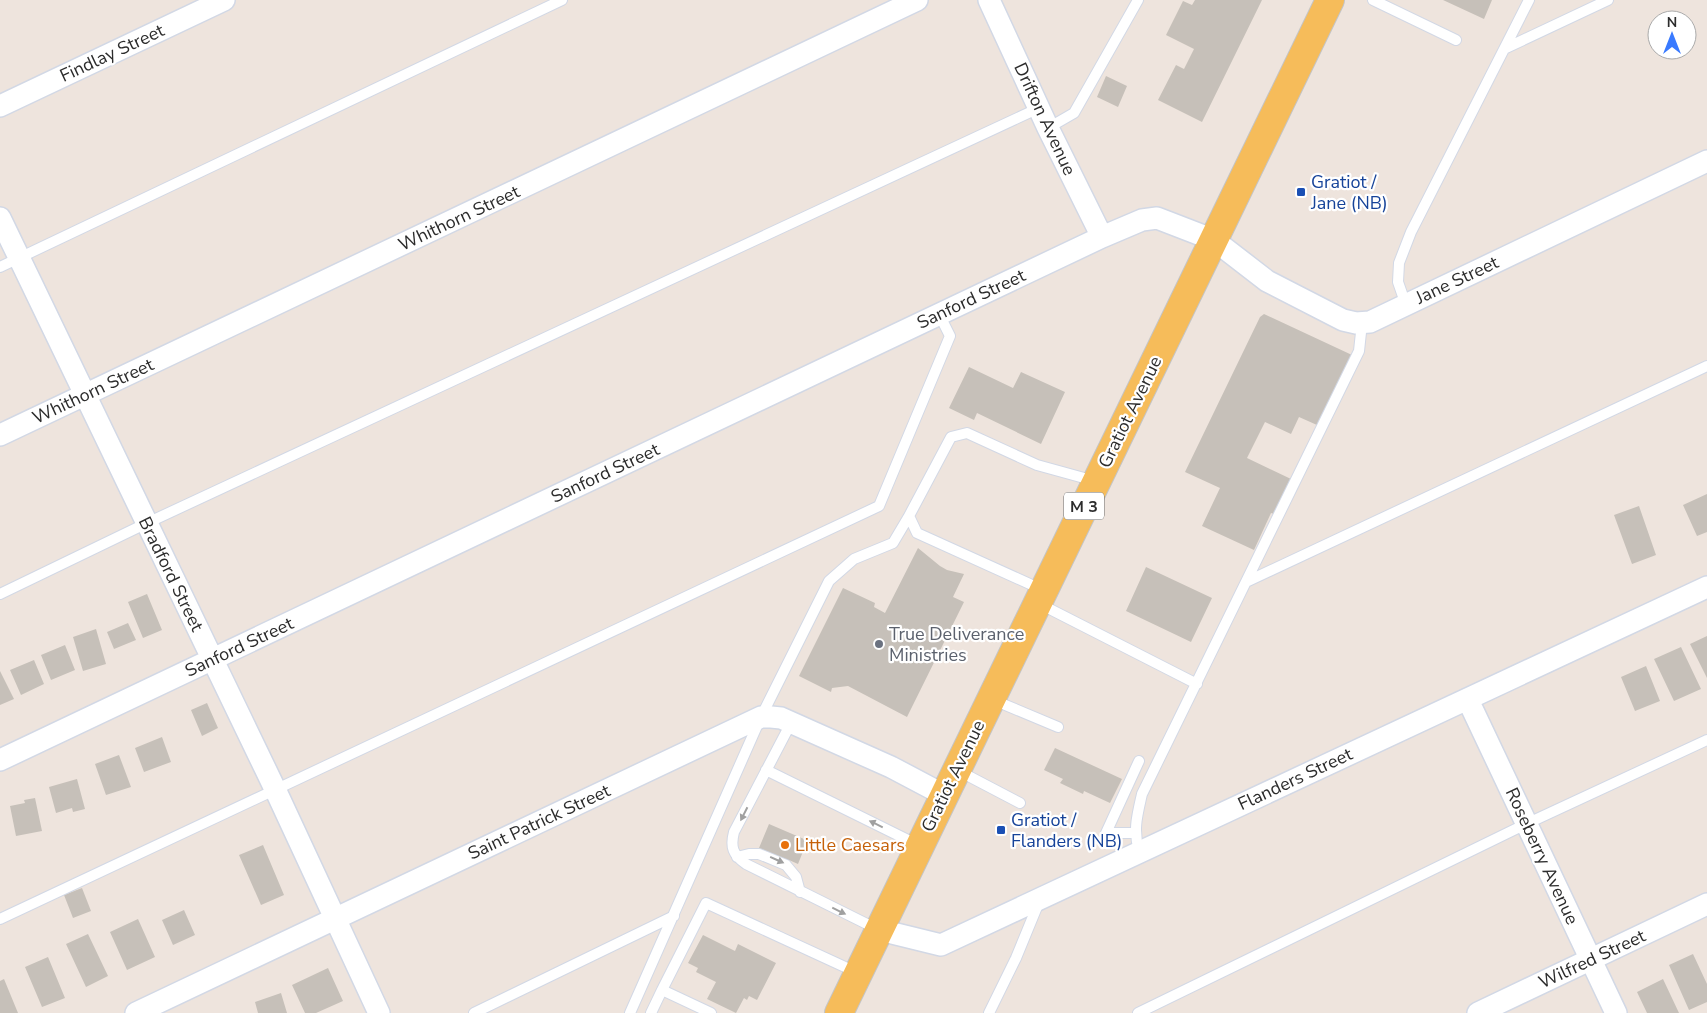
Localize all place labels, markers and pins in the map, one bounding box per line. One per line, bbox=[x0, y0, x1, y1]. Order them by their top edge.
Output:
place label: Gratiot / Jane (NB) bbox=[1310, 170, 1388, 215]
marker: Gratiot / Jane (NB) bbox=[1295, 186, 1307, 198]
place label: True Deliverance Ministries bbox=[889, 622, 1024, 667]
marker: True Deliverance Ministries bbox=[873, 638, 885, 650]
place label: Gratiot / Flanders (NB) bbox=[1011, 808, 1123, 853]
marker: Gratiot / Flanders (NB) bbox=[995, 824, 1007, 836]
place label: Little Caesars bbox=[795, 833, 905, 857]
marker: Little Caesars bbox=[779, 839, 791, 851]

